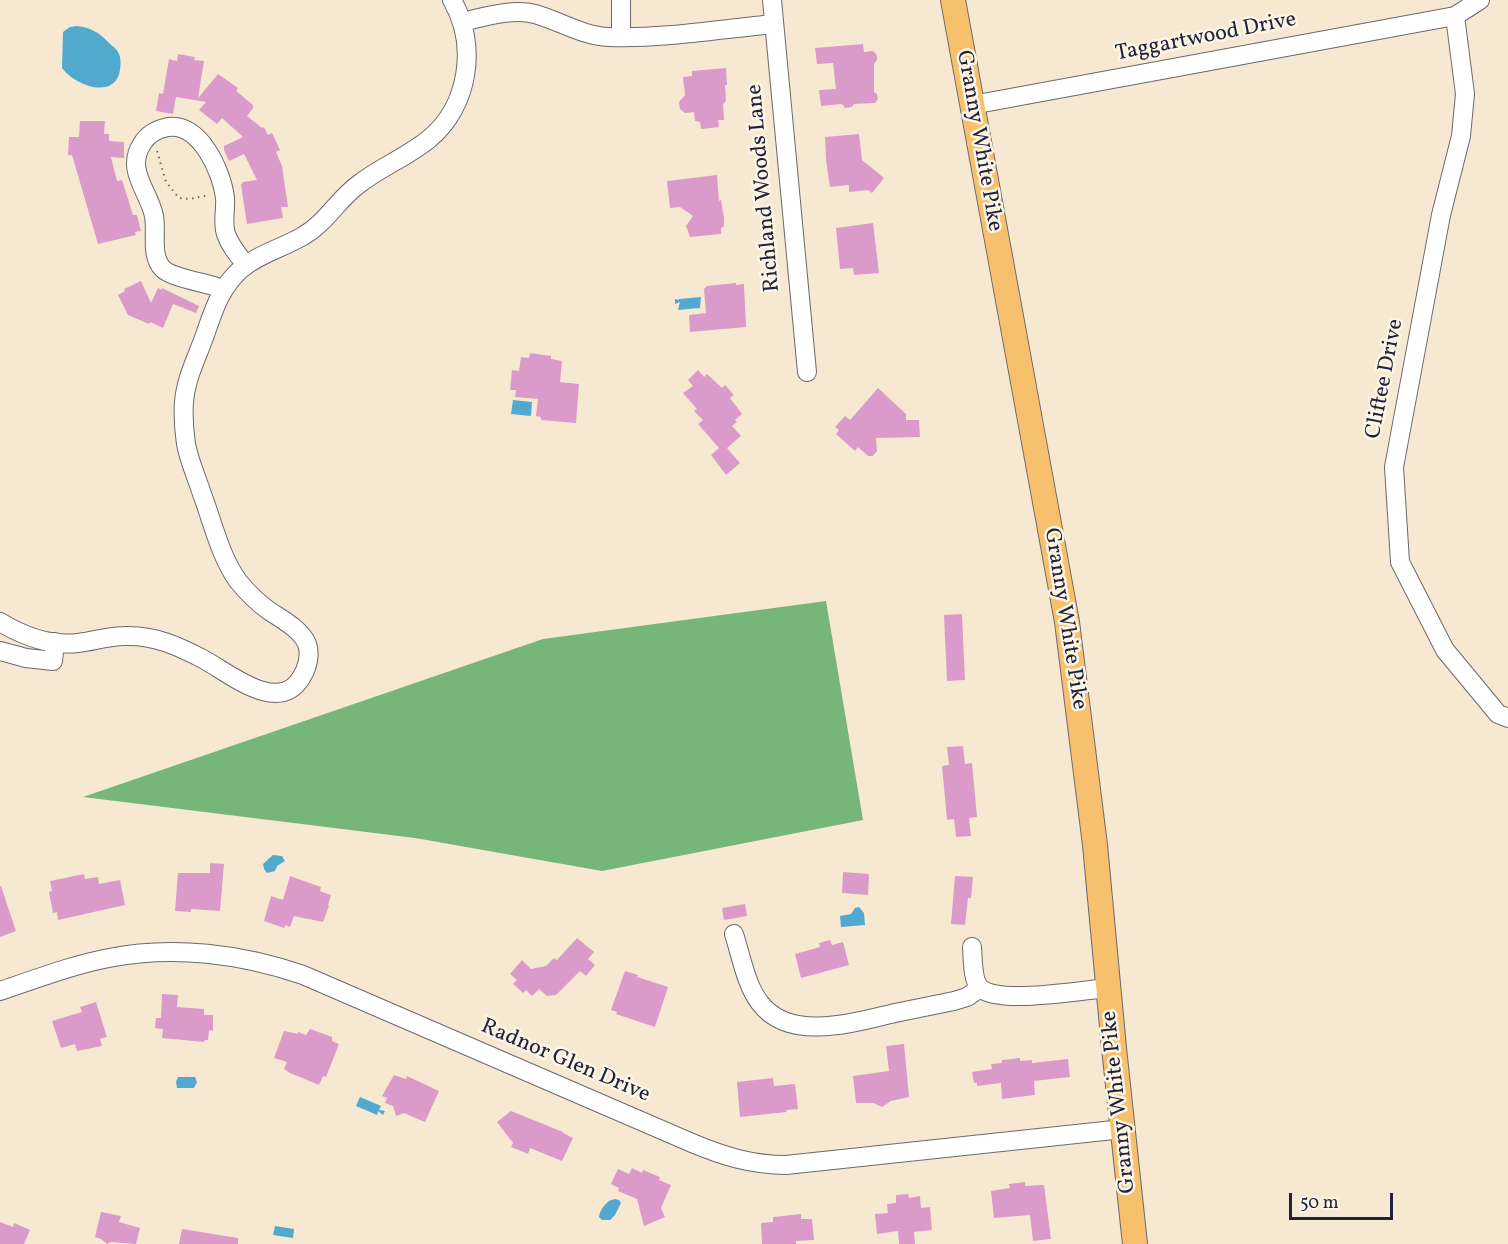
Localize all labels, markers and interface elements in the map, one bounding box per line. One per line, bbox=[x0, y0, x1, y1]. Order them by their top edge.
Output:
street label: Taggartwood Drive bbox=[1113, 8, 1299, 68]
street label: Granny White Pike bbox=[949, 48, 1007, 234]
street label: Richland Woods Lane bbox=[743, 83, 787, 293]
street label: Cliftee Drive bbox=[1361, 317, 1411, 441]
street label: Granny White Pike bbox=[1037, 526, 1091, 712]
street label: Granny White Pike bbox=[1097, 1009, 1143, 1195]
street label: Radnor Glen Drive bbox=[476, 1014, 654, 1110]
scale bar bbox=[1292, 1181, 1396, 1219]
text: 50 m bbox=[1300, 1191, 1339, 1216]

